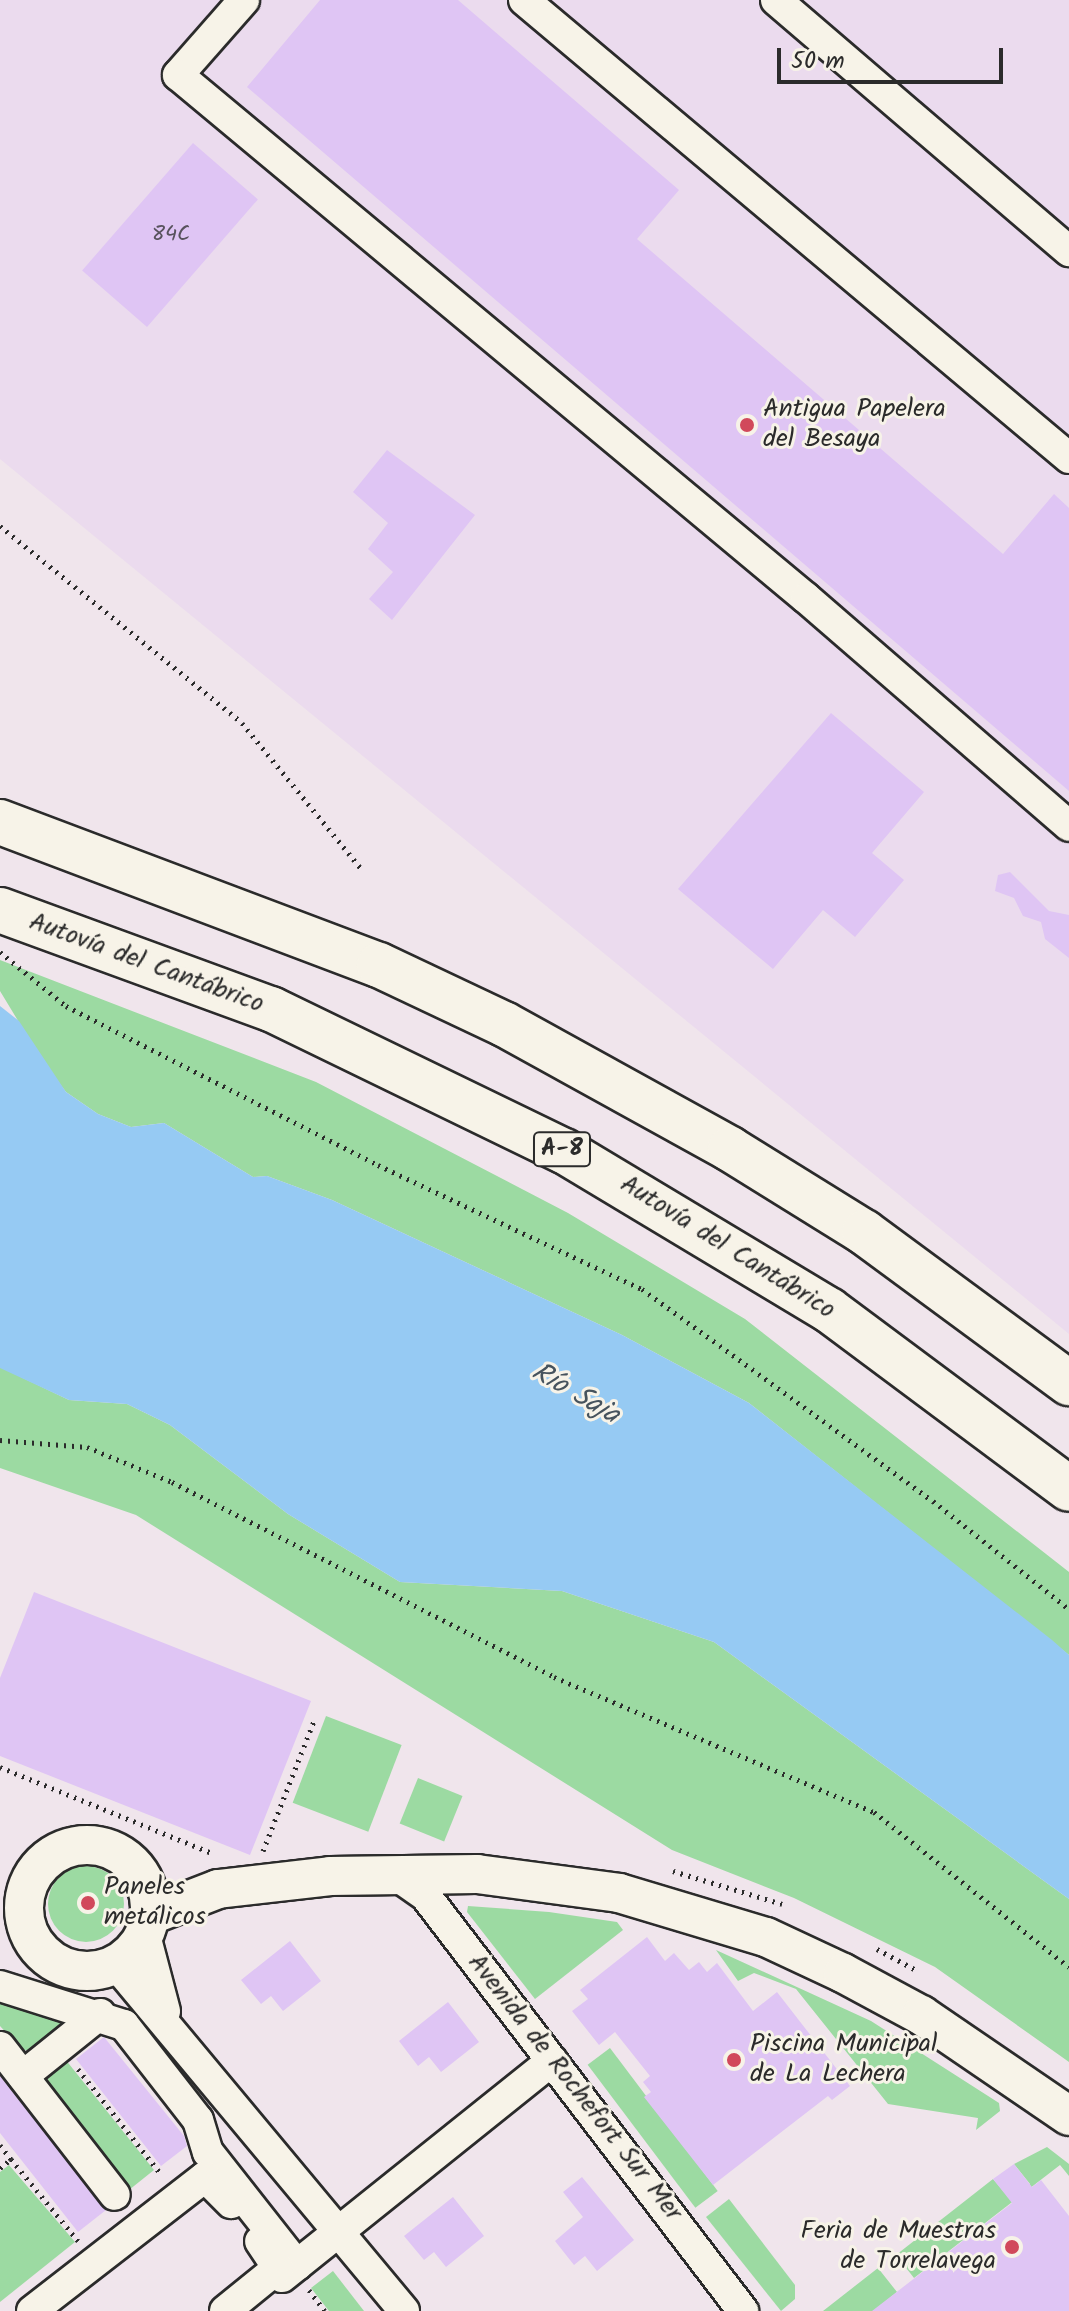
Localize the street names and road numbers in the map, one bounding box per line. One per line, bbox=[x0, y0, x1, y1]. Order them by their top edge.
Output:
street label: Autovía del Cantábrico bbox=[25, 907, 267, 1021]
road number: A-8 bbox=[532, 1129, 592, 1169]
street label: Autovía del Cantábrico bbox=[614, 1169, 840, 1327]
street label: Avenida de Rochefort Sur Mer bbox=[460, 1948, 688, 2228]

